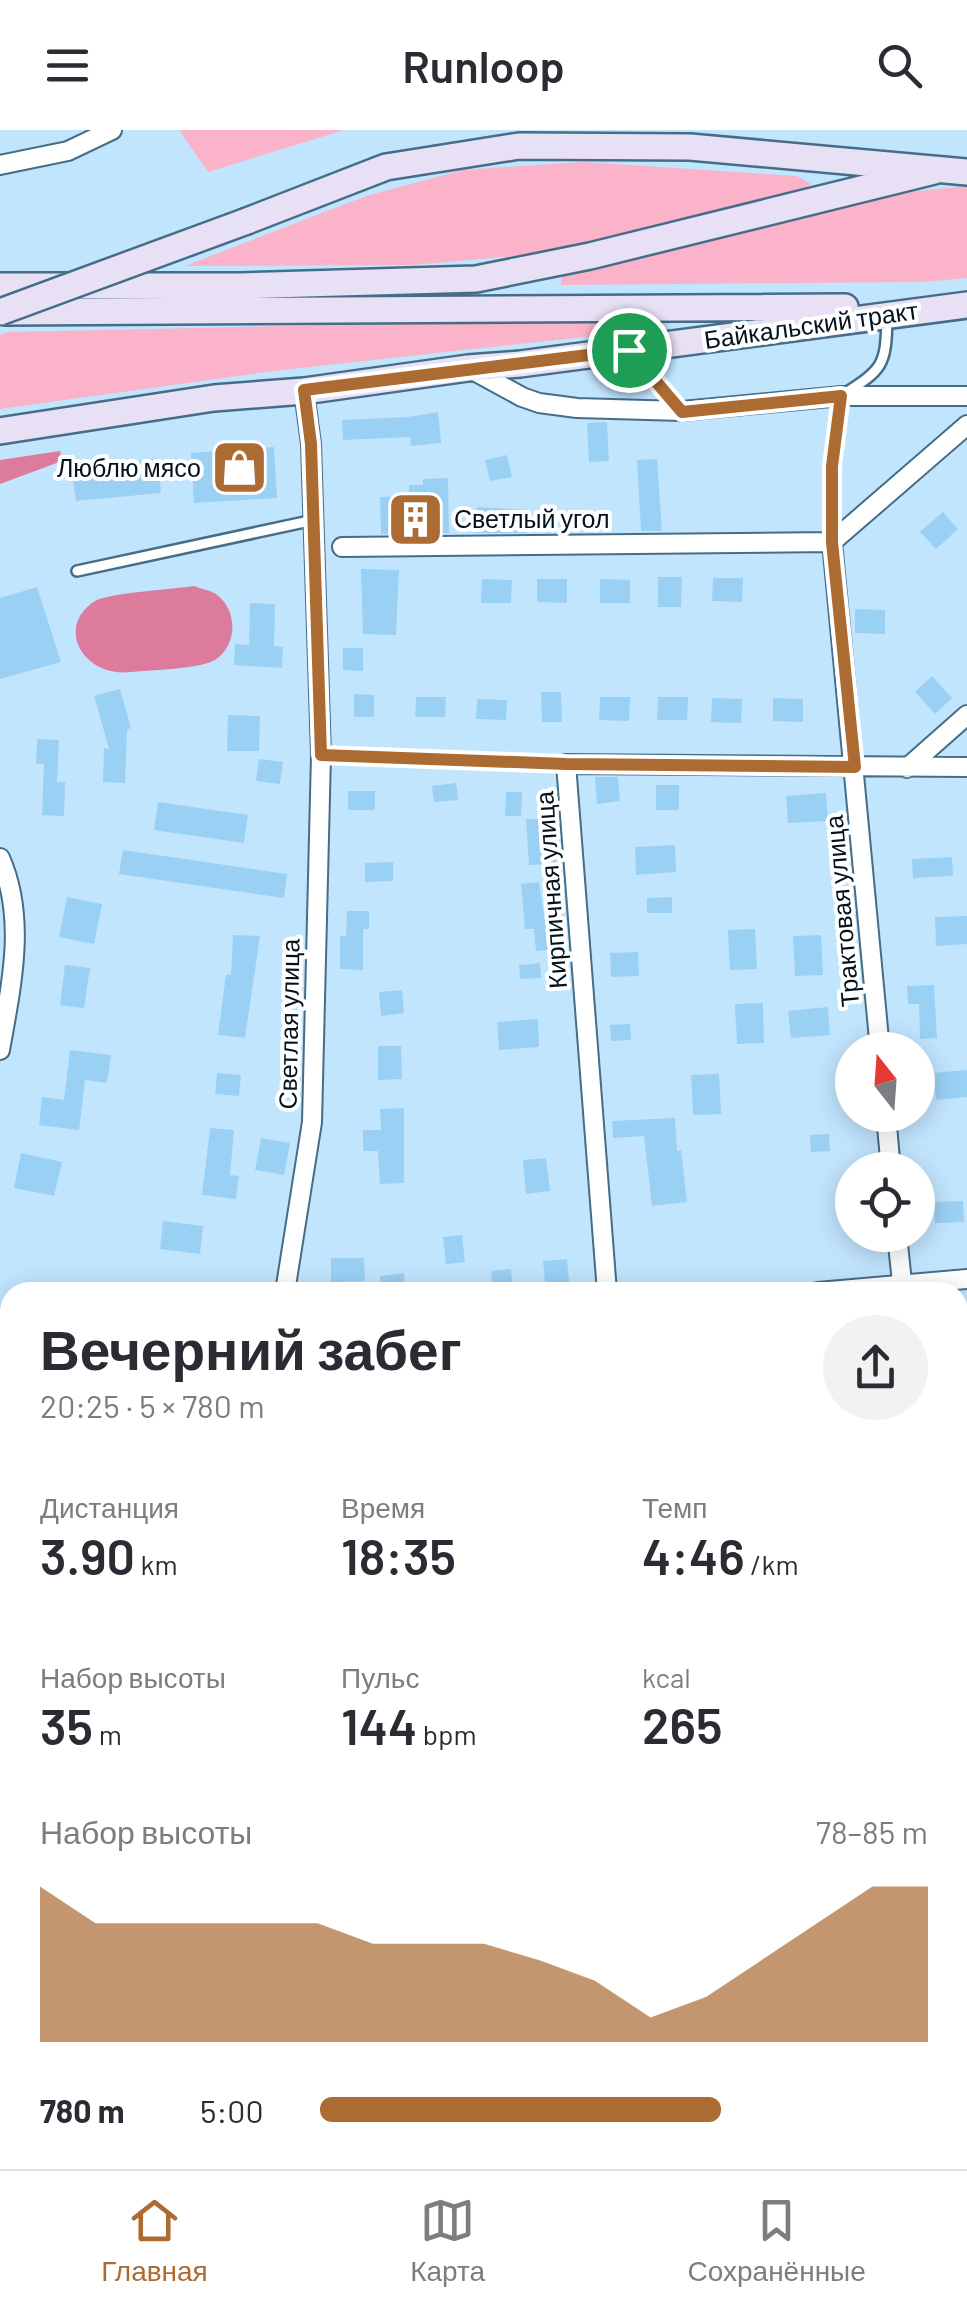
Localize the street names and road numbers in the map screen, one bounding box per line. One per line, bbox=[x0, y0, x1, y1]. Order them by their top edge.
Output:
street label: Байкальский тракт bbox=[702, 294, 920, 354]
street label: Кирпичная улица bbox=[528, 790, 572, 990]
street label: Трактовая улица bbox=[818, 814, 864, 1008]
street label: Светлая улица bbox=[272, 938, 304, 1110]

